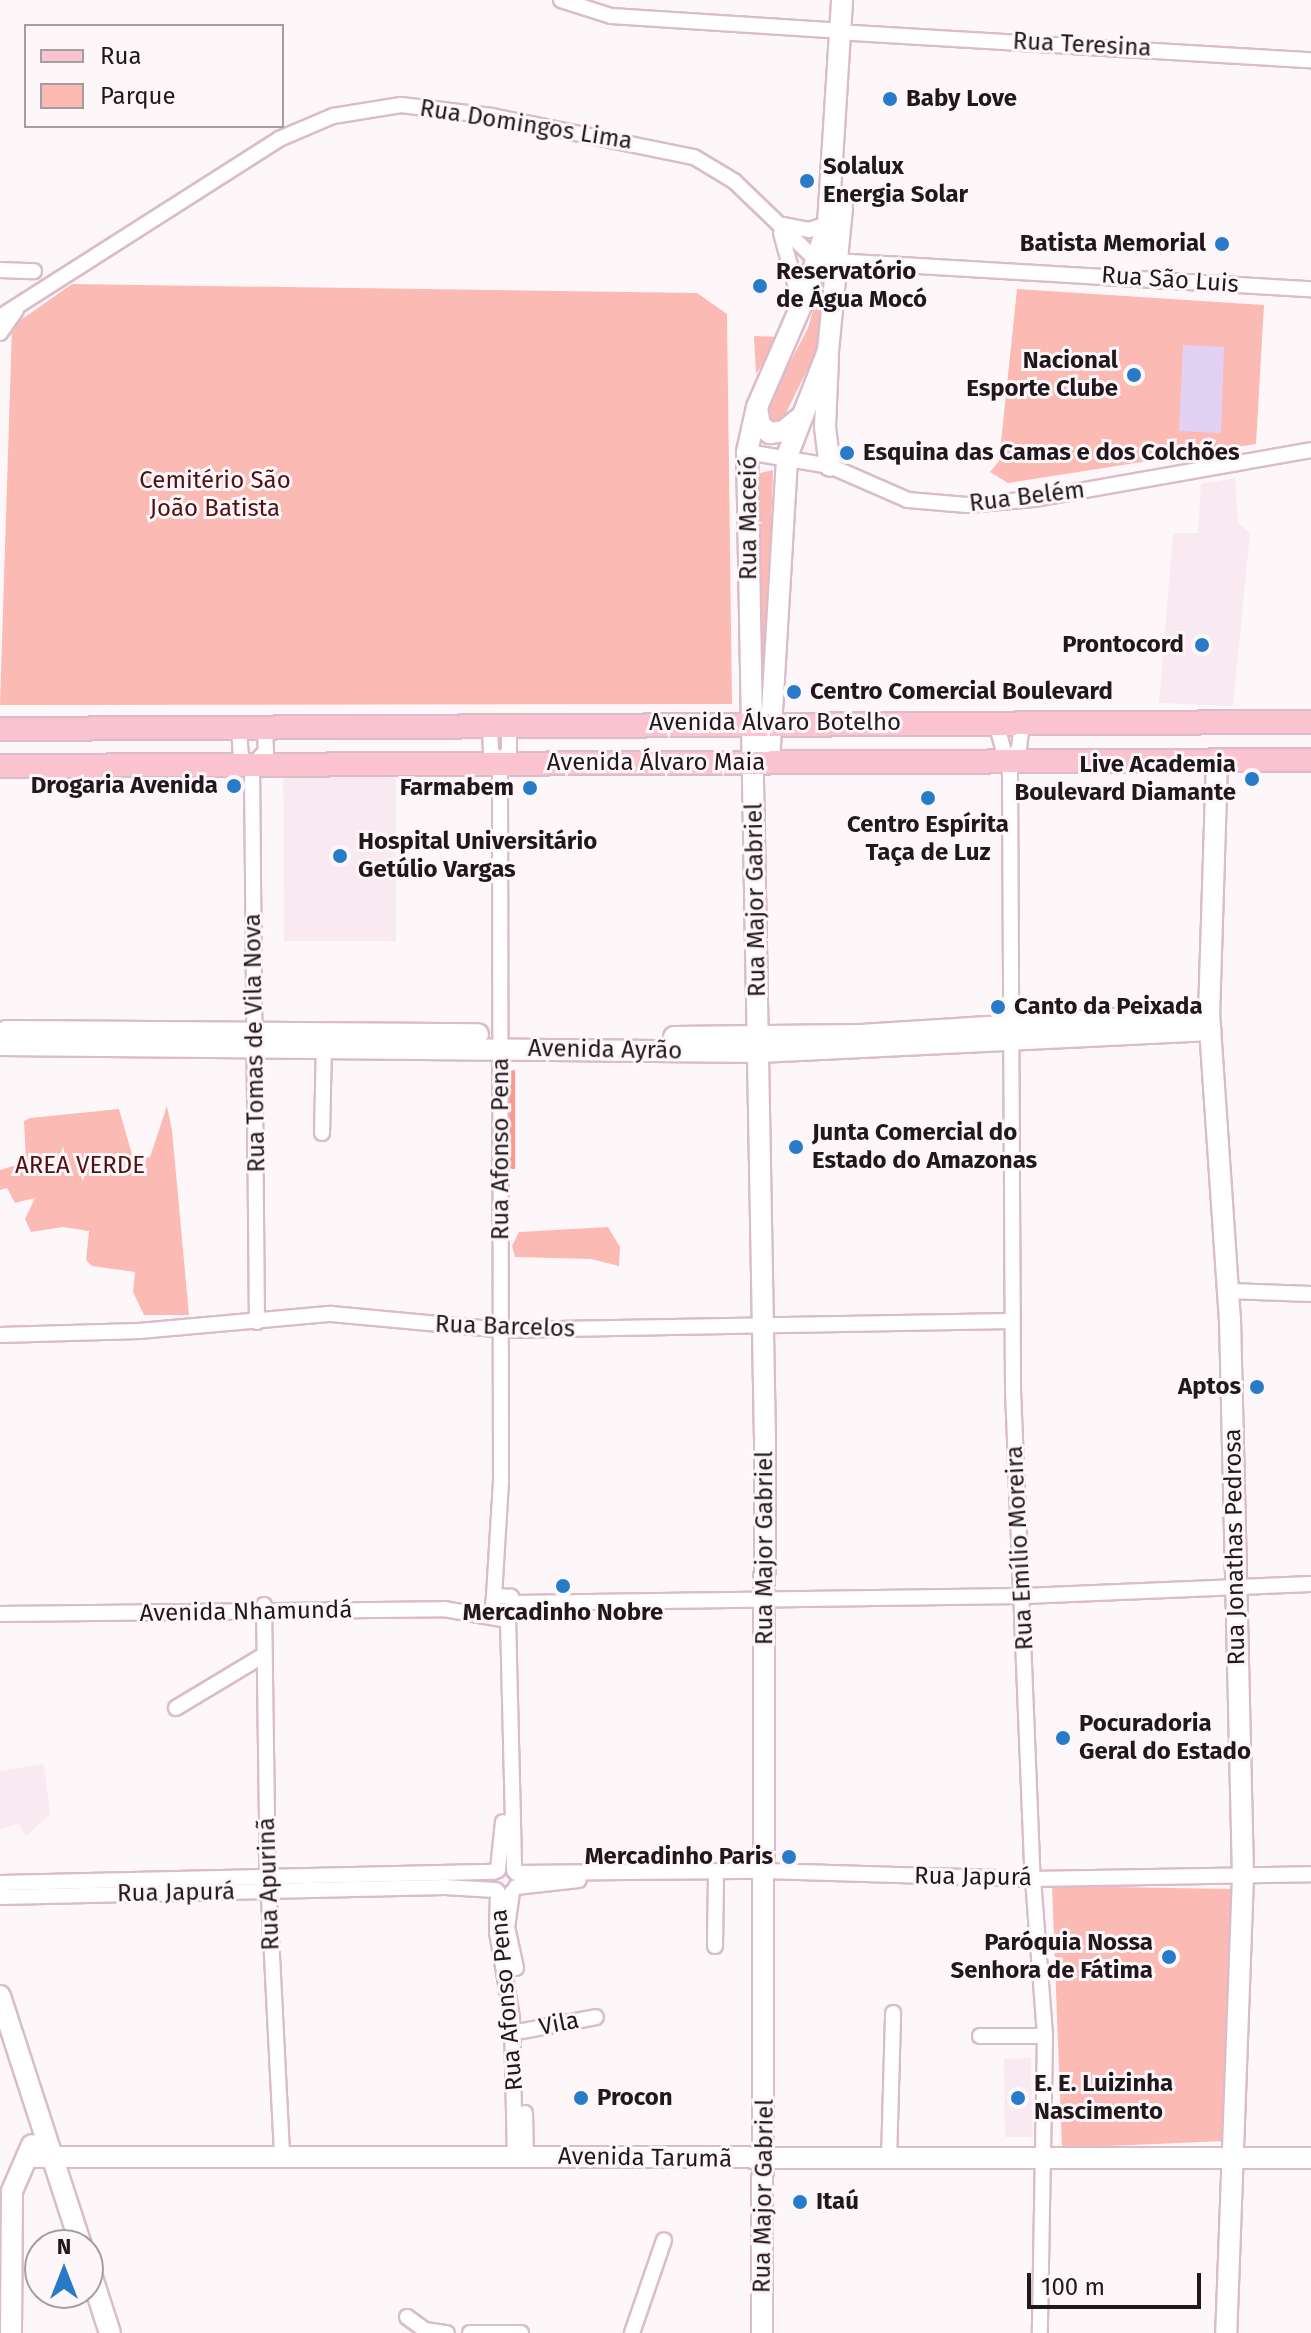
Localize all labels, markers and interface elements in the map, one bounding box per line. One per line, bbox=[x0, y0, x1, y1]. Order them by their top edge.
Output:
legend bbox=[24, 24, 284, 128]
street label: Rua Teresina bbox=[1012, 27, 1152, 63]
text: Rua bbox=[100, 42, 142, 70]
text: Parque bbox=[100, 82, 176, 110]
place label: Baby Love bbox=[906, 85, 1017, 113]
marker: Baby Love bbox=[881, 90, 899, 108]
street label: Rua Domingos Lima bbox=[418, 94, 634, 156]
place label: Solalux Energia Solar bbox=[823, 153, 968, 209]
marker: Solalux Energia Solar bbox=[798, 172, 816, 190]
place label: Batista Memorial bbox=[1020, 230, 1206, 258]
marker: Batista Memorial bbox=[1213, 235, 1231, 253]
place label: Reservatório de Água Mocó bbox=[776, 258, 927, 314]
street label: Rua São Luis bbox=[1100, 261, 1240, 299]
marker: Reservatório de Água Mocó bbox=[751, 277, 769, 295]
place label: Nacional Esporte Clube bbox=[966, 347, 1118, 403]
marker: Nacional Esporte Clube bbox=[1125, 366, 1143, 384]
place label: Esquina das Camas e dos Colchões bbox=[863, 439, 1240, 467]
marker: Esquina das Camas e dos Colchões bbox=[838, 444, 856, 462]
street label: Rua Maceió bbox=[735, 456, 763, 580]
park label: Cemitério São João Batista bbox=[139, 467, 291, 523]
street label: Rua Belém bbox=[968, 476, 1086, 518]
place label: Prontocord bbox=[1062, 631, 1184, 659]
marker: Prontocord bbox=[1191, 634, 1213, 656]
place label: Centro Comercial Boulevard bbox=[810, 678, 1113, 706]
marker: Centro Comercial Boulevard bbox=[785, 683, 803, 701]
street label: Avenida Álvaro Botelho bbox=[649, 709, 901, 737]
street label: Avenida Álvaro Maia bbox=[547, 749, 765, 777]
place label: Live Academia Boulevard Diamante bbox=[1015, 751, 1236, 807]
marker: Live Academia Boulevard Diamante bbox=[1243, 770, 1261, 788]
place label: Drogaria Avenida bbox=[31, 772, 218, 800]
place label: Farmabem bbox=[400, 774, 514, 802]
marker: Drogaria Avenida bbox=[225, 777, 243, 795]
marker: Farmabem bbox=[521, 779, 539, 797]
marker: Centro Espírita Taça de Luz bbox=[919, 789, 937, 807]
street label: Rua Major Gabriel bbox=[740, 803, 772, 997]
place label: Centro Espírita Taça de Luz bbox=[847, 811, 1009, 867]
place label: Hospital Universitário Getúlio Vargas bbox=[358, 828, 597, 884]
marker: Hospital Universitário Getúlio Vargas bbox=[329, 845, 351, 867]
street label: Rua Tomas de Vila Nova bbox=[238, 913, 272, 1173]
place label: Canto da Peixada bbox=[1014, 993, 1203, 1021]
marker: Canto da Peixada bbox=[989, 998, 1007, 1016]
street label: Avenida Ayrão bbox=[528, 1034, 682, 1066]
street label: Rua Afonso Pena bbox=[487, 1058, 515, 1240]
place label: Junta Comercial do Estado do Amazonas bbox=[812, 1119, 1037, 1175]
marker: Junta Comercial do Estado do Amazonas bbox=[787, 1138, 805, 1156]
park label: AREA VERDE bbox=[15, 1152, 145, 1180]
street label: Rua Barcelos bbox=[434, 1310, 576, 1344]
place label: Aptos bbox=[1178, 1373, 1241, 1401]
marker: Aptos bbox=[1248, 1378, 1266, 1396]
street label: Rua Jonathas Pedrosa bbox=[1219, 1428, 1251, 1666]
street label: Rua Emílio Moreira bbox=[1000, 1445, 1040, 1651]
street label: Rua Major Gabriel bbox=[751, 1451, 779, 1645]
marker: Mercadinho Nobre bbox=[554, 1577, 572, 1595]
street label: Avenida Nhamundá bbox=[139, 1596, 353, 1628]
place label: Mercadinho Nobre bbox=[463, 1599, 663, 1627]
place label: Pocuradoria Geral do Estado bbox=[1079, 1710, 1251, 1766]
marker: Pocuradoria Geral do Estado bbox=[1054, 1729, 1072, 1747]
street label: Rua Apurinã bbox=[252, 1817, 286, 1951]
place label: Mercadinho Paris bbox=[585, 1843, 773, 1871]
marker: Mercadinho Paris bbox=[780, 1848, 798, 1866]
street label: Rua Japurá bbox=[914, 1862, 1032, 1892]
street label: Rua Japurá bbox=[117, 1878, 235, 1908]
street label: Rua Afonso Pena bbox=[485, 1908, 529, 2092]
place label: Paróquia Nossa Senhora de Fátima bbox=[950, 1929, 1153, 1985]
marker: Paróquia Nossa Senhora de Fátima bbox=[1160, 1948, 1178, 1966]
street label: Vila bbox=[537, 2006, 581, 2042]
place label: E. E. Luizinha Nascimento bbox=[1034, 2070, 1173, 2126]
place label: Procon bbox=[597, 2084, 673, 2112]
marker: Procon bbox=[572, 2089, 590, 2107]
marker: E. E. Luizinha Nascimento bbox=[1009, 2089, 1027, 2107]
street label: Rua Major Gabriel bbox=[748, 2099, 780, 2293]
street label: Avenida Tarumã bbox=[558, 2142, 732, 2174]
place label: Itaú bbox=[816, 2188, 859, 2216]
marker: Itaú bbox=[791, 2193, 809, 2211]
north arrow bbox=[24, 2229, 104, 2309]
text: N bbox=[57, 2233, 71, 2260]
scale bar bbox=[1031, 2257, 1205, 2307]
text: 100 m bbox=[1041, 2273, 1105, 2301]

